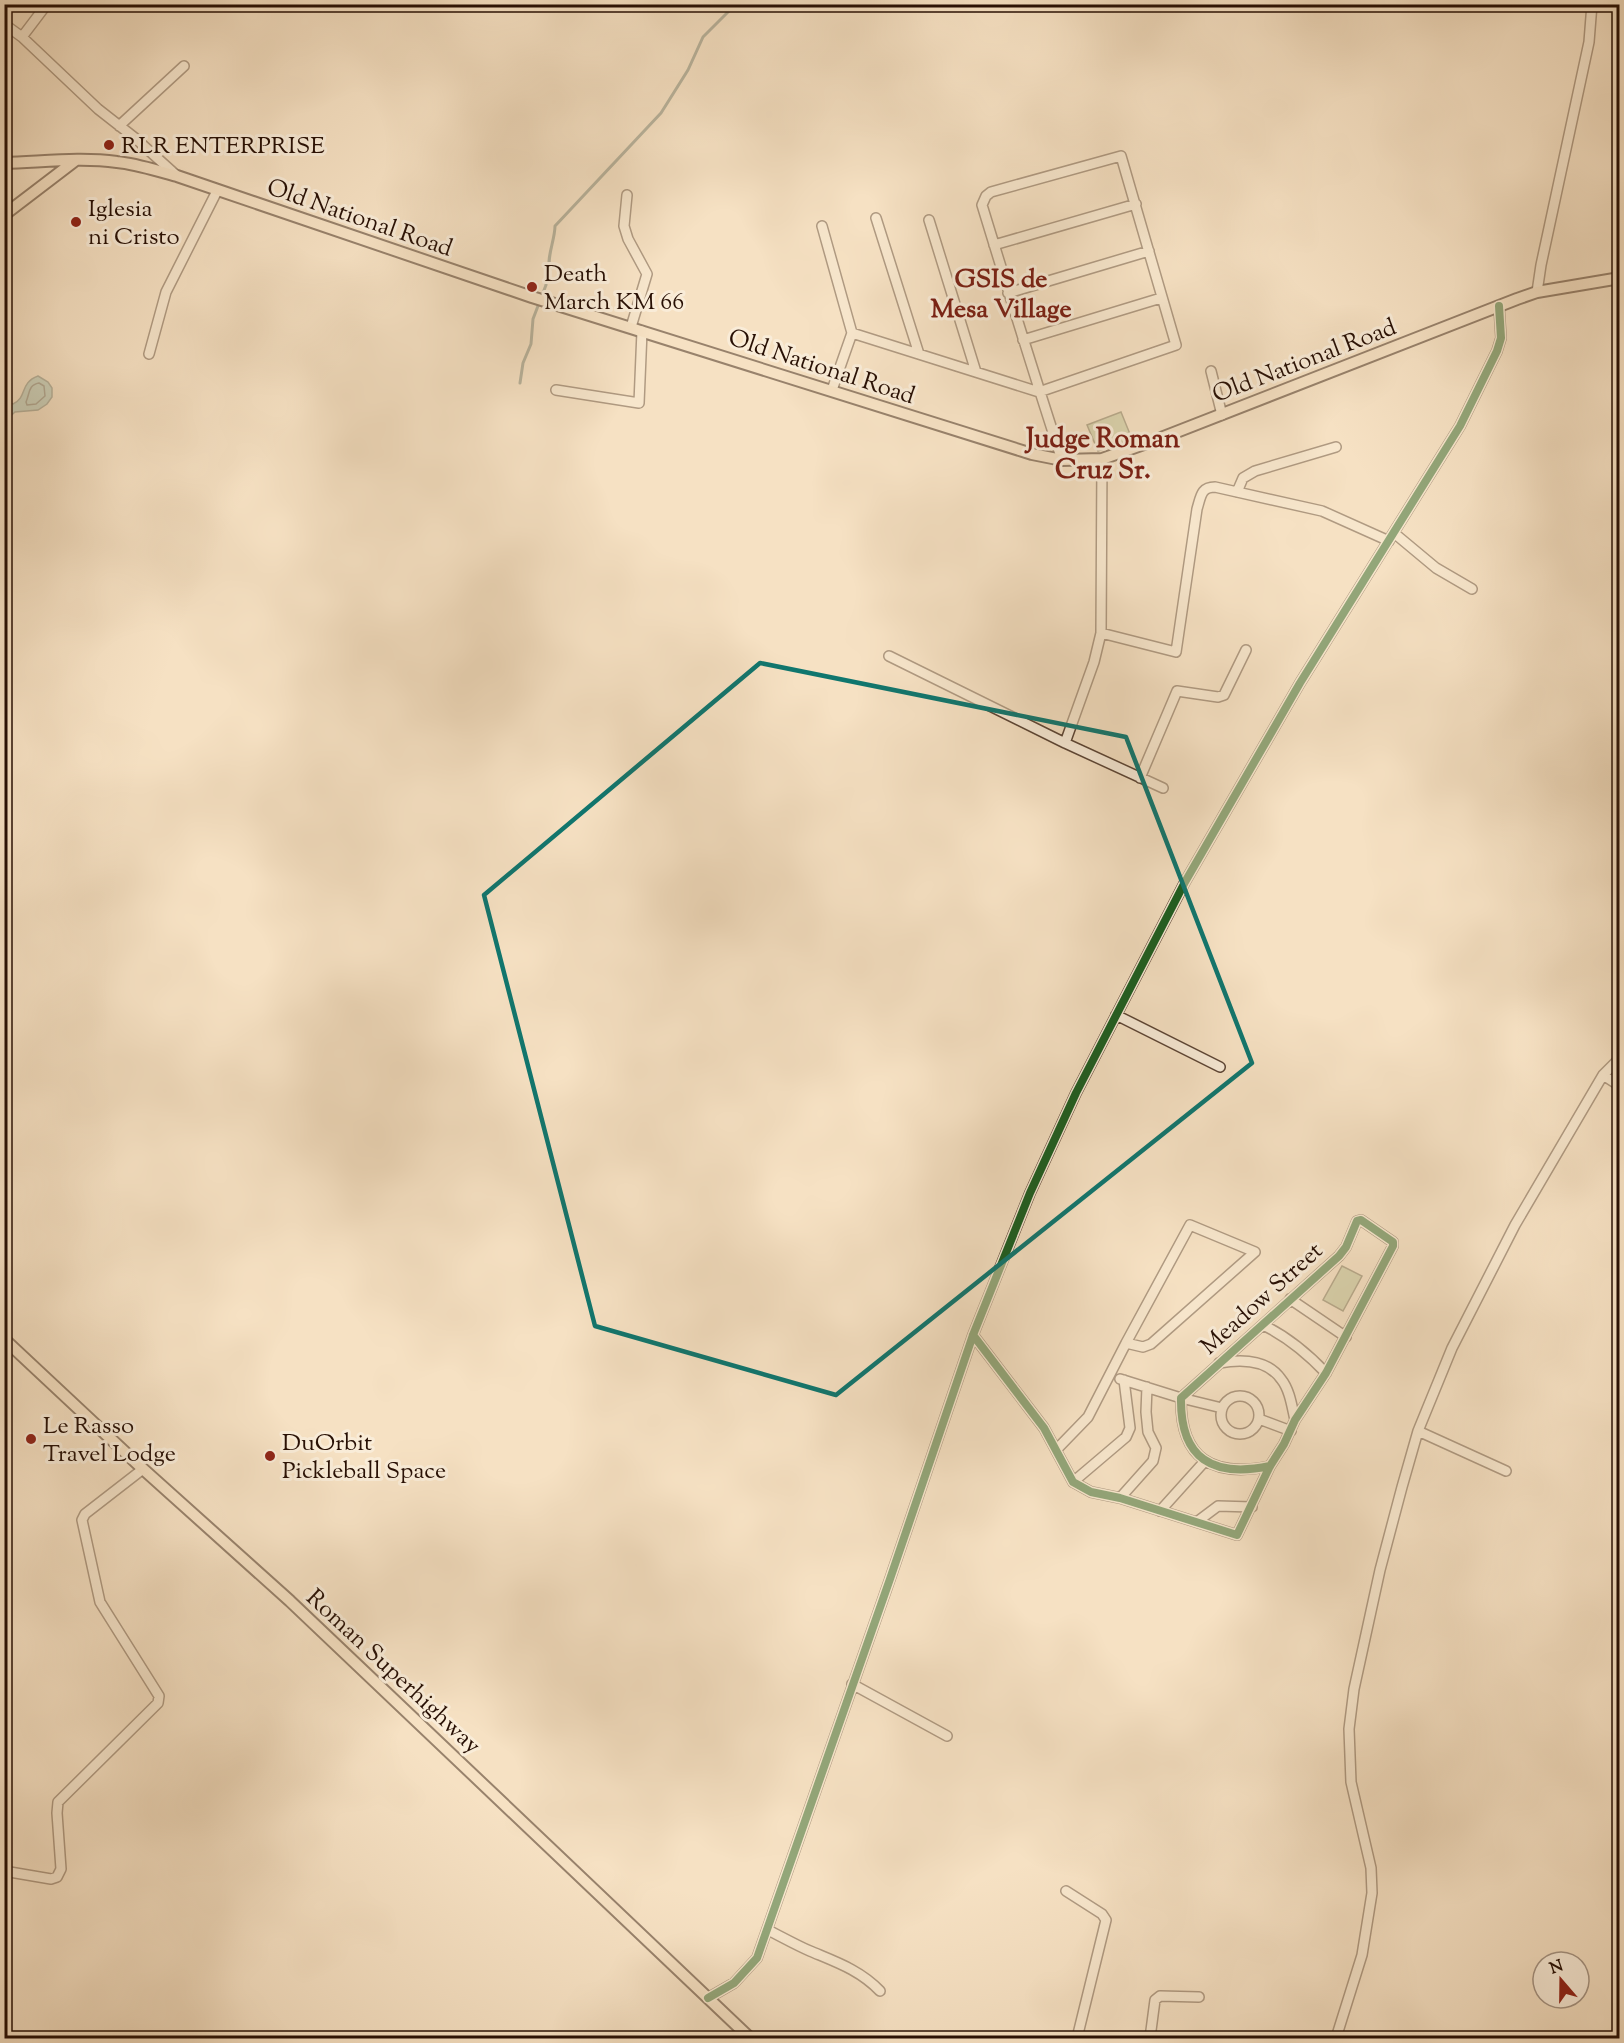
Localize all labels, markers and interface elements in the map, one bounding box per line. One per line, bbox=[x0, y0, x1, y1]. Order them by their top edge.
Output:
place label: RLR ENTERPRISE bbox=[121, 130, 325, 164]
marker: RLR ENTERPRISE bbox=[102, 138, 116, 152]
street label: Old National Road bbox=[262, 171, 457, 267]
place label: Iglesia ni Cristo bbox=[88, 193, 180, 255]
marker: Iglesia ni Cristo bbox=[69, 215, 83, 229]
place label: Death March KM 66 bbox=[544, 258, 684, 320]
district label: GSIS de Mesa Village bbox=[931, 262, 1072, 329]
marker: Death March KM 66 bbox=[525, 280, 539, 294]
street label: Old National Road bbox=[1208, 311, 1402, 413]
street label: Old National Road bbox=[724, 322, 920, 414]
district label: Judge Roman Cruz Sr. bbox=[1024, 421, 1180, 491]
street label: Meadow Street bbox=[1194, 1235, 1331, 1364]
place label: Le Rasso Travel Lodge bbox=[43, 1410, 176, 1472]
place label: DuOrbit Pickleball Space bbox=[282, 1427, 446, 1489]
marker: Le Rasso Travel Lodge bbox=[24, 1432, 38, 1446]
marker: DuOrbit Pickleball Space bbox=[263, 1449, 277, 1463]
street label: Roman Superhighway bbox=[298, 1582, 488, 1763]
north arrow bbox=[1531, 1950, 1591, 2010]
text: N bbox=[1547, 1955, 1567, 1981]

